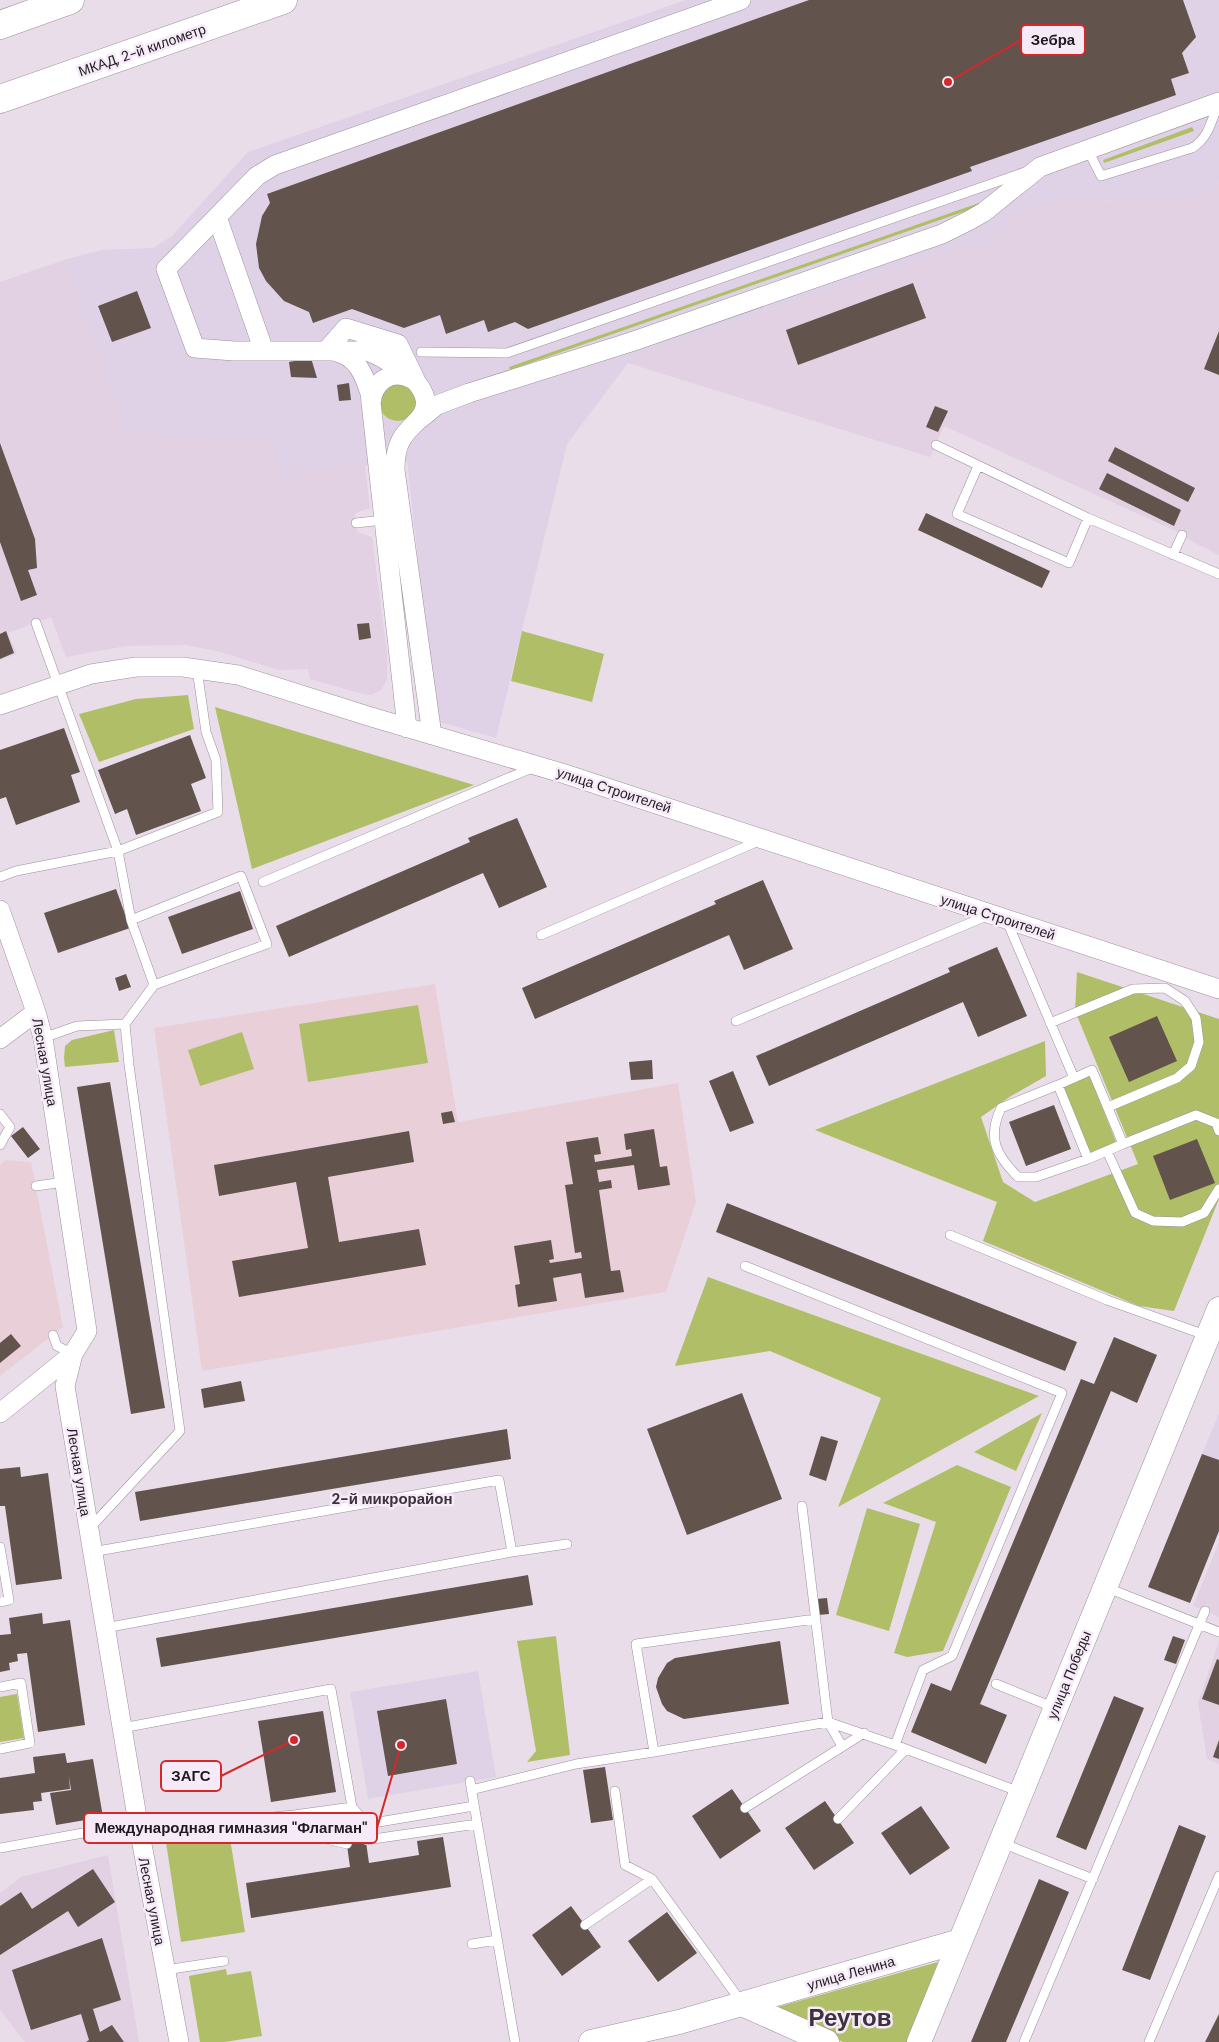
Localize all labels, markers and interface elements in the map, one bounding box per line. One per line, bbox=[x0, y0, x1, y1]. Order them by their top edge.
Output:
street label: МКАД, 2-й километр bbox=[76, 20, 208, 80]
callout: Зебра bbox=[1021, 25, 1085, 55]
text: Зебра bbox=[1031, 30, 1076, 50]
street label: улица Строителей bbox=[554, 763, 674, 817]
street label: улица Строителей bbox=[938, 890, 1058, 944]
street label: Лесная улица bbox=[28, 1016, 62, 1108]
street label: Лесная улица bbox=[63, 1426, 95, 1518]
district label: 2-й микрорайон bbox=[331, 1489, 453, 1509]
street label: улица Победы bbox=[1043, 1628, 1095, 1722]
callout: ЗАГС bbox=[161, 1761, 221, 1791]
text: ЗАГС bbox=[171, 1766, 211, 1786]
callout: Международная гимназия "Флагман" bbox=[84, 1813, 377, 1843]
text: Международная гимназия "Флагман" bbox=[94, 1818, 368, 1838]
street label: Лесная улица bbox=[135, 1855, 169, 1947]
street label: улица Ленина bbox=[805, 1952, 897, 1994]
district label: Реутов bbox=[809, 2002, 891, 2033]

